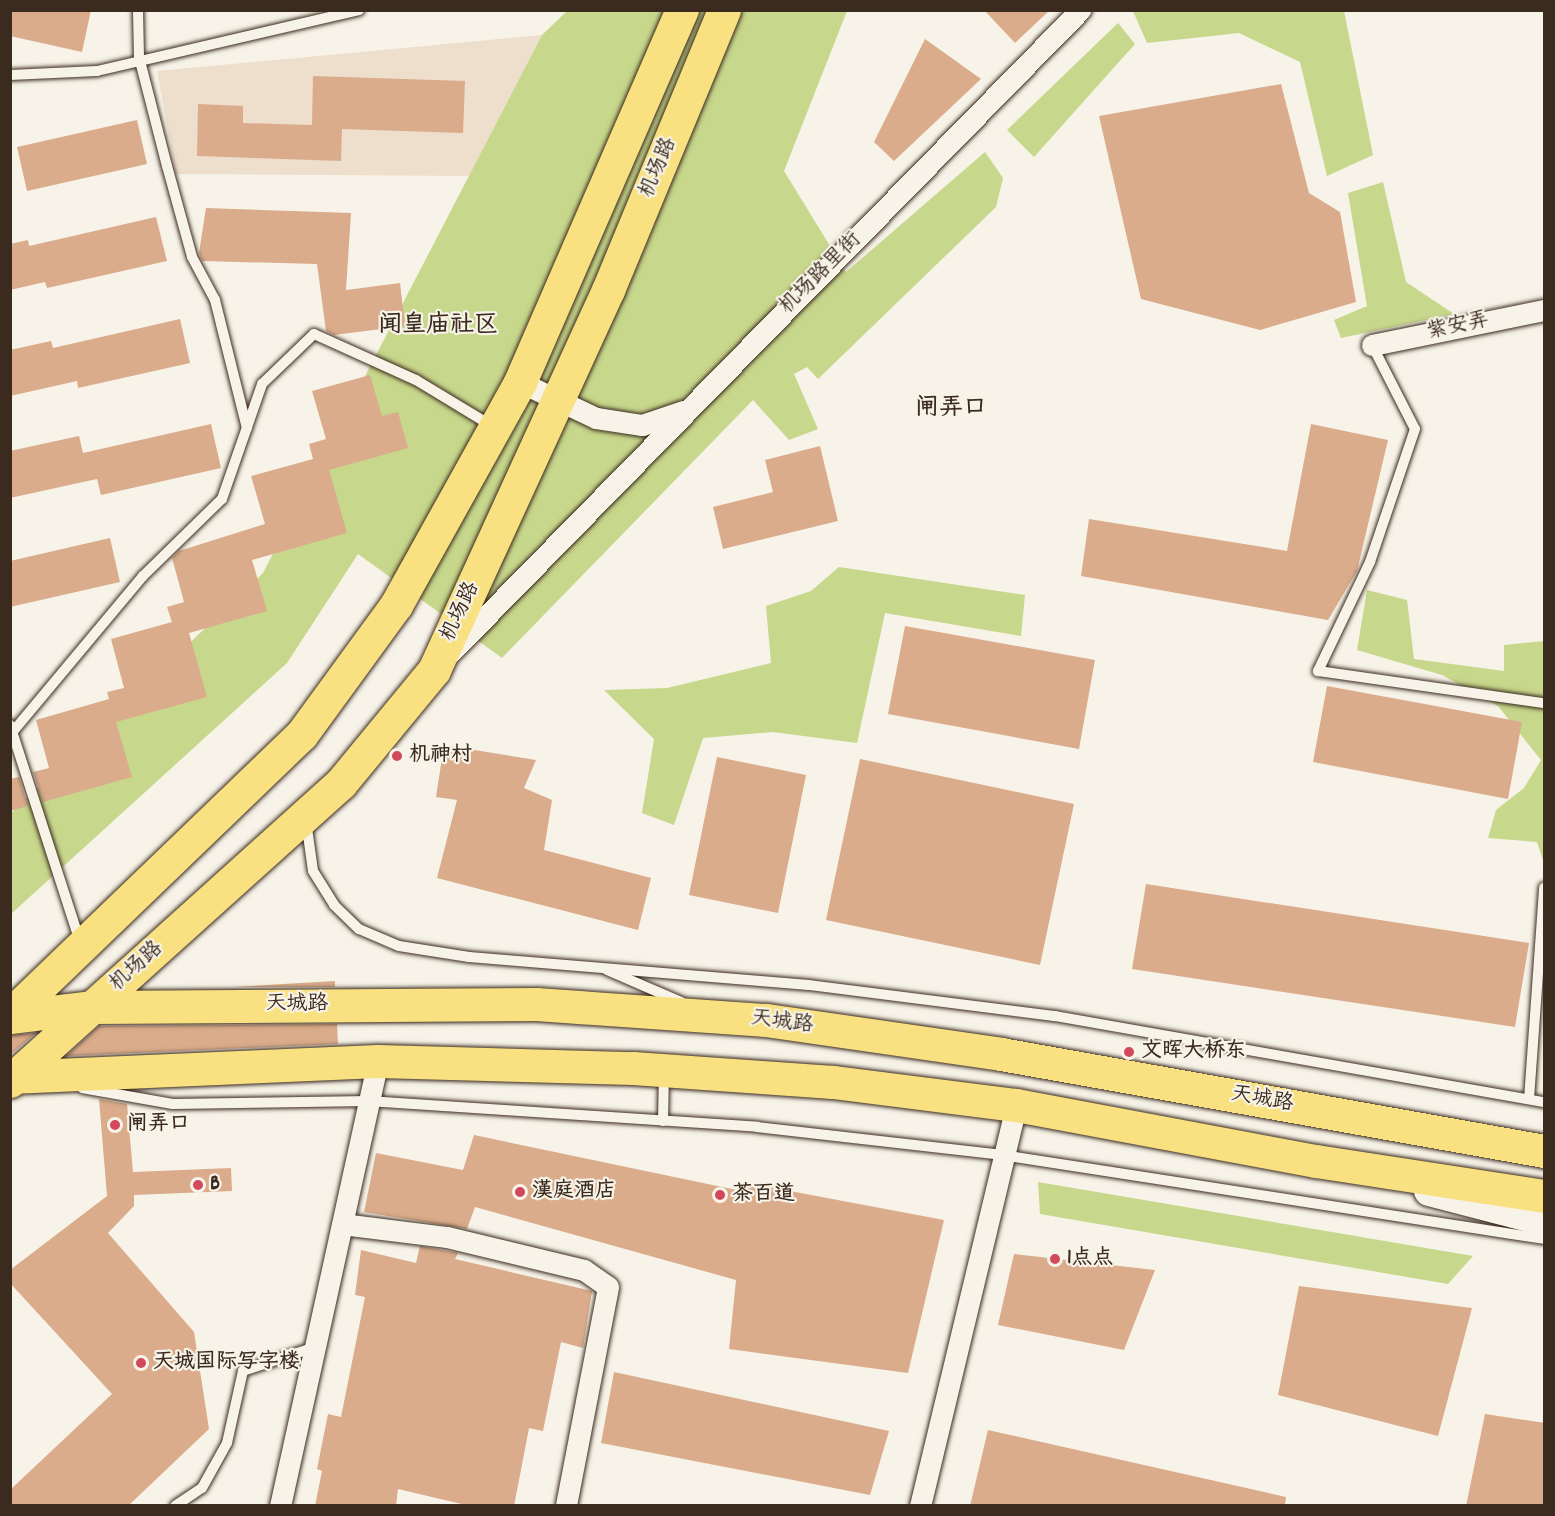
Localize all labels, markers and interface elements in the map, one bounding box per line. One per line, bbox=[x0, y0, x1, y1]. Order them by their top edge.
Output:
street label: 机场路 bbox=[635, 134, 683, 202]
street label: 机场路里街 bbox=[775, 228, 867, 320]
street label: 紫安弄 bbox=[1425, 308, 1491, 346]
district label: 闻皇庙社区 bbox=[378, 313, 498, 341]
district label: 闸弄口 bbox=[915, 396, 987, 424]
street label: 机场路 bbox=[436, 578, 486, 646]
place label: 机神村 bbox=[409, 743, 472, 769]
marker: 机神村 bbox=[390, 749, 404, 763]
street label: 机场路 bbox=[105, 937, 169, 997]
street label: 天城路 bbox=[266, 992, 328, 1018]
street label: 天城路 bbox=[749, 1007, 815, 1039]
place label: 文晖大桥东 bbox=[1141, 1039, 1246, 1065]
marker: 文晖大桥东 bbox=[1122, 1045, 1136, 1059]
street label: 天城路 bbox=[1229, 1082, 1295, 1118]
place label: 闸弄口 bbox=[127, 1112, 190, 1138]
marker: 闸弄口 bbox=[108, 1118, 122, 1132]
place label: B bbox=[210, 1172, 220, 1198]
marker: B bbox=[191, 1178, 205, 1192]
place label: 漢庭酒店 bbox=[532, 1179, 616, 1205]
place label: 茶百道 bbox=[732, 1182, 795, 1208]
marker: 漢庭酒店 bbox=[513, 1185, 527, 1199]
marker: 茶百道 bbox=[713, 1188, 727, 1202]
place label: 1点点 bbox=[1067, 1246, 1114, 1272]
marker: 1点点 bbox=[1048, 1252, 1062, 1266]
place label: 天城国际写字楼 bbox=[153, 1350, 300, 1376]
marker: 天城国际写字楼 bbox=[134, 1356, 148, 1370]

